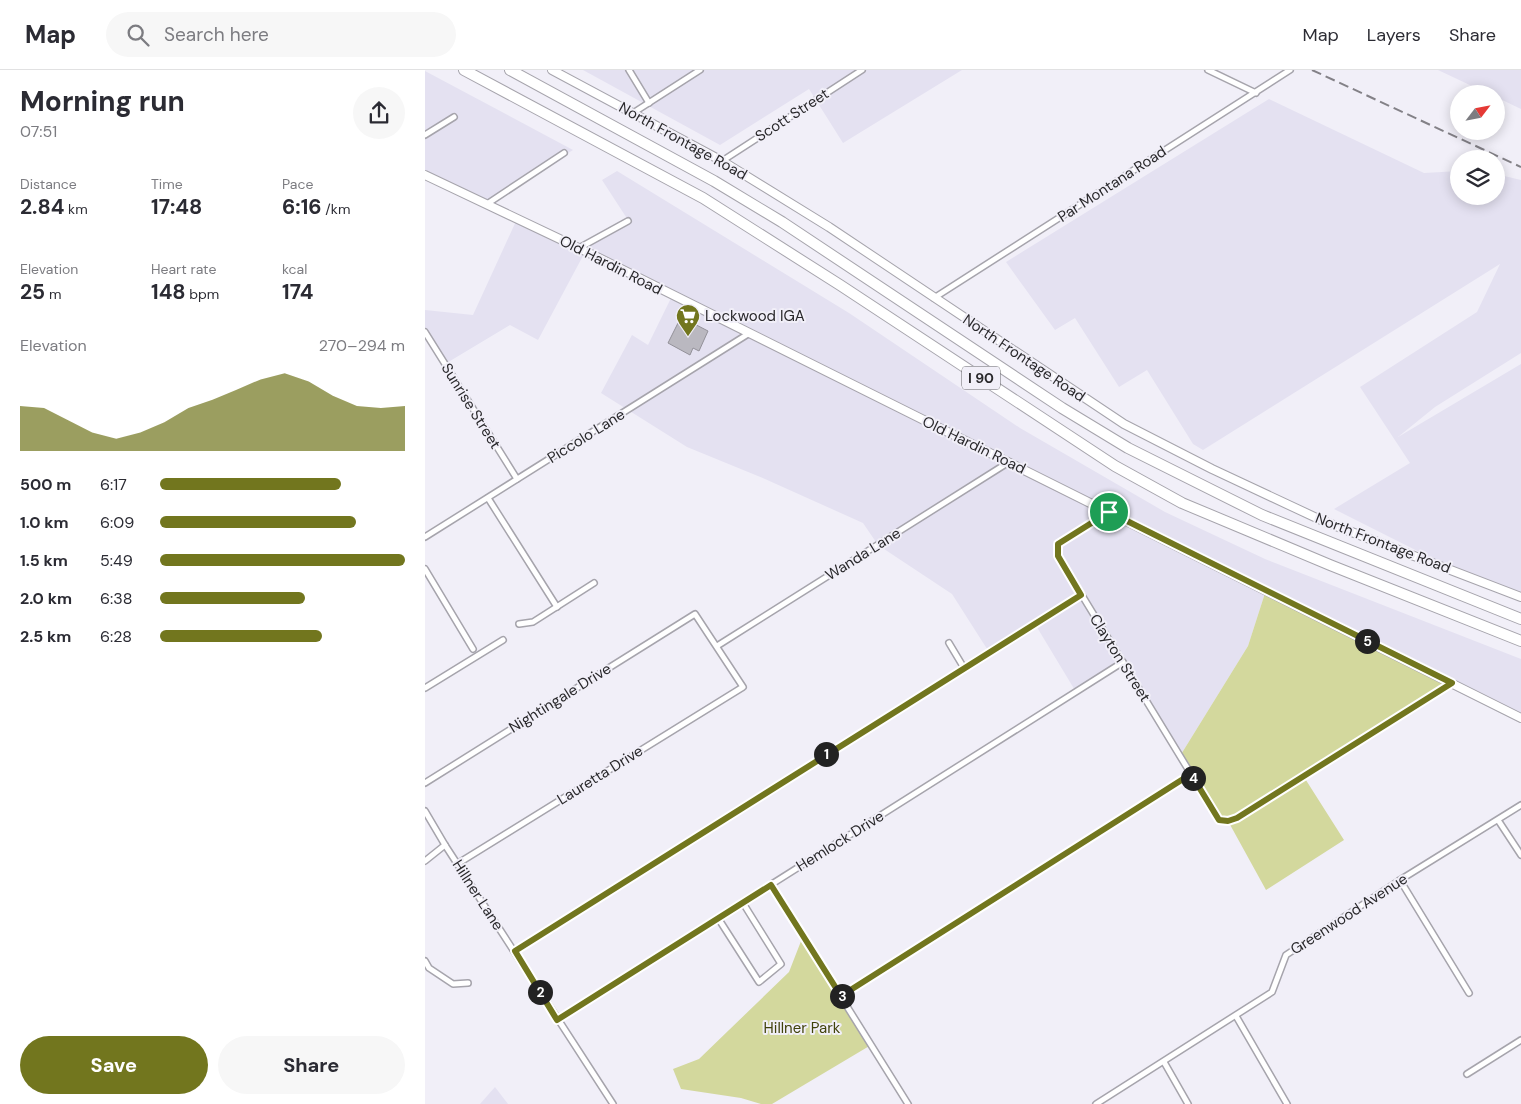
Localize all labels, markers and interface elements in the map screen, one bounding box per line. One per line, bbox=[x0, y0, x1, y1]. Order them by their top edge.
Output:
search box bbox=[106, 12, 456, 57]
text: Map bbox=[25, 19, 76, 50]
icon: search bbox=[124, 21, 152, 49]
text: Search here bbox=[164, 22, 269, 47]
text: Map bbox=[1303, 23, 1339, 47]
text: Layers bbox=[1367, 23, 1421, 47]
text: Share bbox=[1449, 23, 1496, 47]
text: Morning run bbox=[20, 83, 185, 120]
street label: Scott Street bbox=[751, 84, 833, 146]
north arrow bbox=[1450, 85, 1505, 140]
map controls bbox=[1450, 85, 1505, 205]
button: share bbox=[353, 87, 405, 139]
street label: North Frontage Road bbox=[615, 97, 751, 185]
text: 07:51 bbox=[20, 121, 57, 142]
street label: Par Montana Road bbox=[1054, 141, 1170, 227]
button: layers bbox=[1450, 150, 1505, 205]
text: Distance bbox=[20, 175, 77, 193]
text: Time bbox=[151, 175, 183, 193]
text: Pace bbox=[282, 175, 313, 193]
text: 2.84 bbox=[20, 193, 64, 221]
text: 17:48 bbox=[151, 193, 202, 221]
text: 6:16 bbox=[282, 193, 322, 221]
text: km bbox=[64, 200, 88, 218]
text: /km bbox=[322, 200, 350, 218]
street label: Old Hardin Road bbox=[556, 231, 666, 299]
text: Elevation bbox=[20, 260, 78, 278]
text: Heart rate bbox=[151, 260, 216, 278]
text: kcal bbox=[282, 260, 307, 278]
text: 25 bbox=[20, 278, 45, 306]
text: 148 bbox=[151, 278, 186, 306]
text: 174 bbox=[282, 278, 313, 306]
text: m bbox=[45, 285, 61, 303]
text: bpm bbox=[186, 285, 219, 303]
supermarket icon: Lockwood IGA bbox=[675, 303, 701, 337]
place label: Lockwood IGA bbox=[705, 306, 805, 326]
street label: North Frontage Road bbox=[959, 310, 1089, 406]
text: Elevation bbox=[20, 335, 87, 356]
text: 270–294 m bbox=[319, 335, 405, 356]
street label: Sunrise Street bbox=[437, 359, 505, 453]
road number: I 90 bbox=[962, 366, 1000, 390]
street label: Piccolo Lane bbox=[543, 404, 629, 468]
street label: Old Hardin Road bbox=[919, 411, 1029, 479]
text: 500 m bbox=[20, 474, 71, 495]
text: 6:17 bbox=[100, 474, 127, 495]
pin bbox=[1088, 491, 1130, 533]
icon: arrive bbox=[1095, 498, 1123, 526]
street label: North Frontage Road bbox=[1312, 508, 1454, 578]
text: 1.0 km bbox=[20, 512, 69, 533]
text: 6:09 bbox=[100, 512, 134, 533]
street label: Wanda Lane bbox=[822, 523, 904, 585]
text: 1.5 km bbox=[20, 550, 68, 571]
text: 5:49 bbox=[100, 550, 133, 571]
text: 2.0 km bbox=[20, 588, 72, 609]
text: 6:38 bbox=[100, 588, 132, 609]
street label: Clayton Street bbox=[1085, 610, 1155, 706]
text: 2.5 km bbox=[20, 626, 71, 647]
text: 6:28 bbox=[100, 626, 132, 647]
pin: 5 bbox=[1355, 628, 1379, 654]
text: 5 bbox=[1363, 632, 1372, 650]
street label: Nightingale Drive bbox=[505, 659, 615, 737]
street label: Lauretta Drive bbox=[553, 741, 647, 809]
pin: 1 bbox=[813, 742, 839, 766]
text: 1 bbox=[824, 745, 829, 763]
pin: 4 bbox=[1181, 766, 1205, 790]
text: 4 bbox=[1189, 769, 1198, 787]
street label: Hemlock Drive bbox=[792, 806, 888, 876]
street label: Hillner Lane bbox=[448, 856, 508, 934]
street label: Greenwood Avenue bbox=[1287, 869, 1411, 959]
pin: 2 bbox=[527, 980, 553, 1004]
text: 2 bbox=[536, 983, 545, 1001]
pin: 3 bbox=[829, 984, 855, 1008]
text: 3 bbox=[838, 987, 847, 1005]
park label: Hillner Park bbox=[764, 1018, 841, 1038]
button: Save bbox=[20, 1036, 208, 1094]
button: Share bbox=[218, 1036, 405, 1094]

